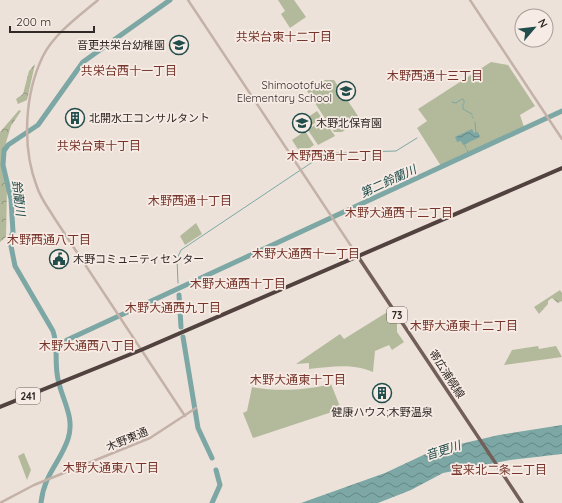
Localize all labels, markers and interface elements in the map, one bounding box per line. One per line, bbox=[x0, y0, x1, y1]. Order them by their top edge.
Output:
scale bar bbox=[10, 8, 94, 34]
north arrow bbox=[514, 8, 554, 48]
text: 200 m bbox=[16, 14, 51, 29]
text: N bbox=[535, 16, 551, 30]
district label: 共栄台東十二丁目 bbox=[236, 29, 332, 44]
school or university icon: 音更共栄台幼稚園 bbox=[168, 34, 190, 56]
place label: 音更共栄台幼稚園 bbox=[77, 38, 165, 52]
district label: 共栄台西十一丁目 bbox=[81, 63, 177, 78]
district label: 木野西通十三丁目 bbox=[387, 68, 483, 83]
place label: Shimootofuke Elementary School bbox=[237, 78, 332, 105]
school or university icon: Shimootofuke Elementary School bbox=[335, 80, 357, 102]
building icon: 北開水工コンサルタント bbox=[64, 107, 86, 129]
place label: 北開水工コンサルタント bbox=[89, 111, 210, 125]
school or university icon: 木野北保育園 bbox=[291, 112, 313, 134]
place label: 木野北保育園 bbox=[316, 116, 382, 130]
district label: 共栄台東十丁目 bbox=[57, 138, 141, 153]
district label: 木野西通十二丁目 bbox=[287, 148, 383, 163]
water label: 第二鈴蘭川 bbox=[358, 161, 420, 200]
water label: 鈴蘭川 bbox=[9, 179, 29, 219]
district label: 木野西通十丁目 bbox=[148, 193, 232, 208]
district label: 木野大通西十二丁目 bbox=[345, 205, 453, 220]
district label: 木野西通八丁目 bbox=[7, 232, 91, 247]
district label: 木野大通西十一丁目 bbox=[252, 246, 360, 261]
public building icon: 木野コミュニティセンター bbox=[48, 248, 70, 270]
place label: 木野コミュニティセンター bbox=[73, 252, 204, 266]
district label: 木野大通西十丁目 bbox=[190, 276, 286, 291]
district label: 木野大通西九丁目 bbox=[125, 300, 221, 315]
road number: 73 bbox=[387, 307, 407, 323]
district label: 木野大通東十二丁目 bbox=[410, 318, 518, 333]
district label: 木野大通西八丁目 bbox=[39, 338, 135, 353]
street label: 帯広浦幌線 bbox=[426, 347, 468, 401]
district label: 木野大通東十丁目 bbox=[250, 372, 346, 387]
building icon: 健康ハウス;木野温泉 bbox=[371, 382, 393, 404]
road number: 241 bbox=[16, 388, 40, 404]
place label: 健康ハウス;木野温泉 bbox=[331, 405, 434, 419]
street label: 木野東通 bbox=[104, 424, 150, 454]
water label: 音更川 bbox=[424, 437, 464, 463]
district label: 木野大通東八丁目 bbox=[63, 460, 159, 475]
district label: 宝来北二条二丁目 bbox=[451, 462, 547, 477]

